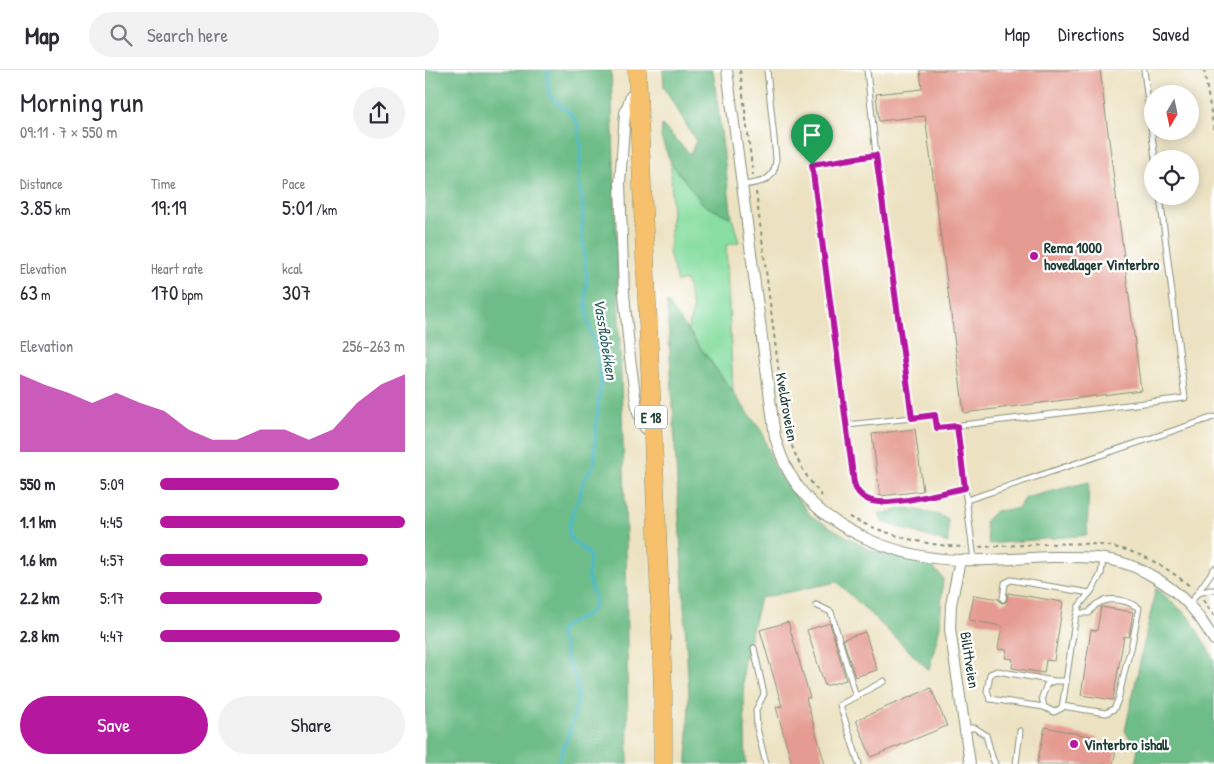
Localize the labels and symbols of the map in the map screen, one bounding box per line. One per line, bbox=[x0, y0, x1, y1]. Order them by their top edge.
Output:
north arrow bbox=[1144, 85, 1199, 140]
pin bbox=[791, 114, 833, 165]
place label: Rema 1000 hovedlager Vinterbro bbox=[1044, 237, 1159, 276]
marker: Rema 1000 hovedlager Vinterbro bbox=[1028, 250, 1040, 262]
water label: Vassflobekken bbox=[589, 297, 624, 383]
street label: Kveldroveien bbox=[771, 371, 803, 443]
road number: E 18 bbox=[635, 406, 667, 428]
street label: Bilittveien bbox=[955, 630, 985, 690]
place label: Vinterbro ishall bbox=[1084, 734, 1169, 755]
marker: Vinterbro ishall bbox=[1068, 738, 1080, 750]

